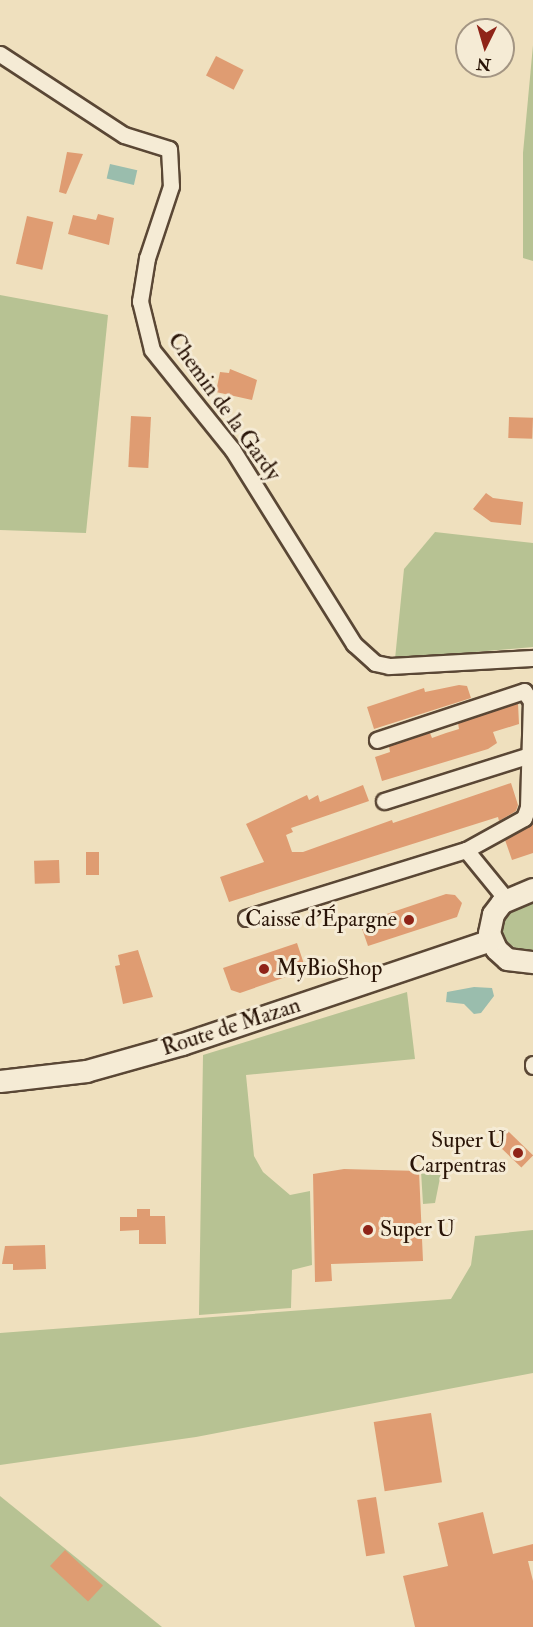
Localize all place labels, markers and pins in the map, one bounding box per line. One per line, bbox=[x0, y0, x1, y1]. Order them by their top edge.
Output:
place label: Caisse d'Épargne bbox=[245, 907, 397, 933]
marker: Caisse d'Épargne bbox=[402, 913, 416, 927]
place label: MyBioShop bbox=[276, 956, 382, 982]
marker: MyBioShop bbox=[257, 962, 271, 976]
place label: Super U Carpentras bbox=[409, 1127, 506, 1178]
marker: Super U Carpentras bbox=[511, 1146, 525, 1160]
place label: Super U bbox=[380, 1217, 455, 1243]
marker: Super U bbox=[361, 1223, 375, 1237]

